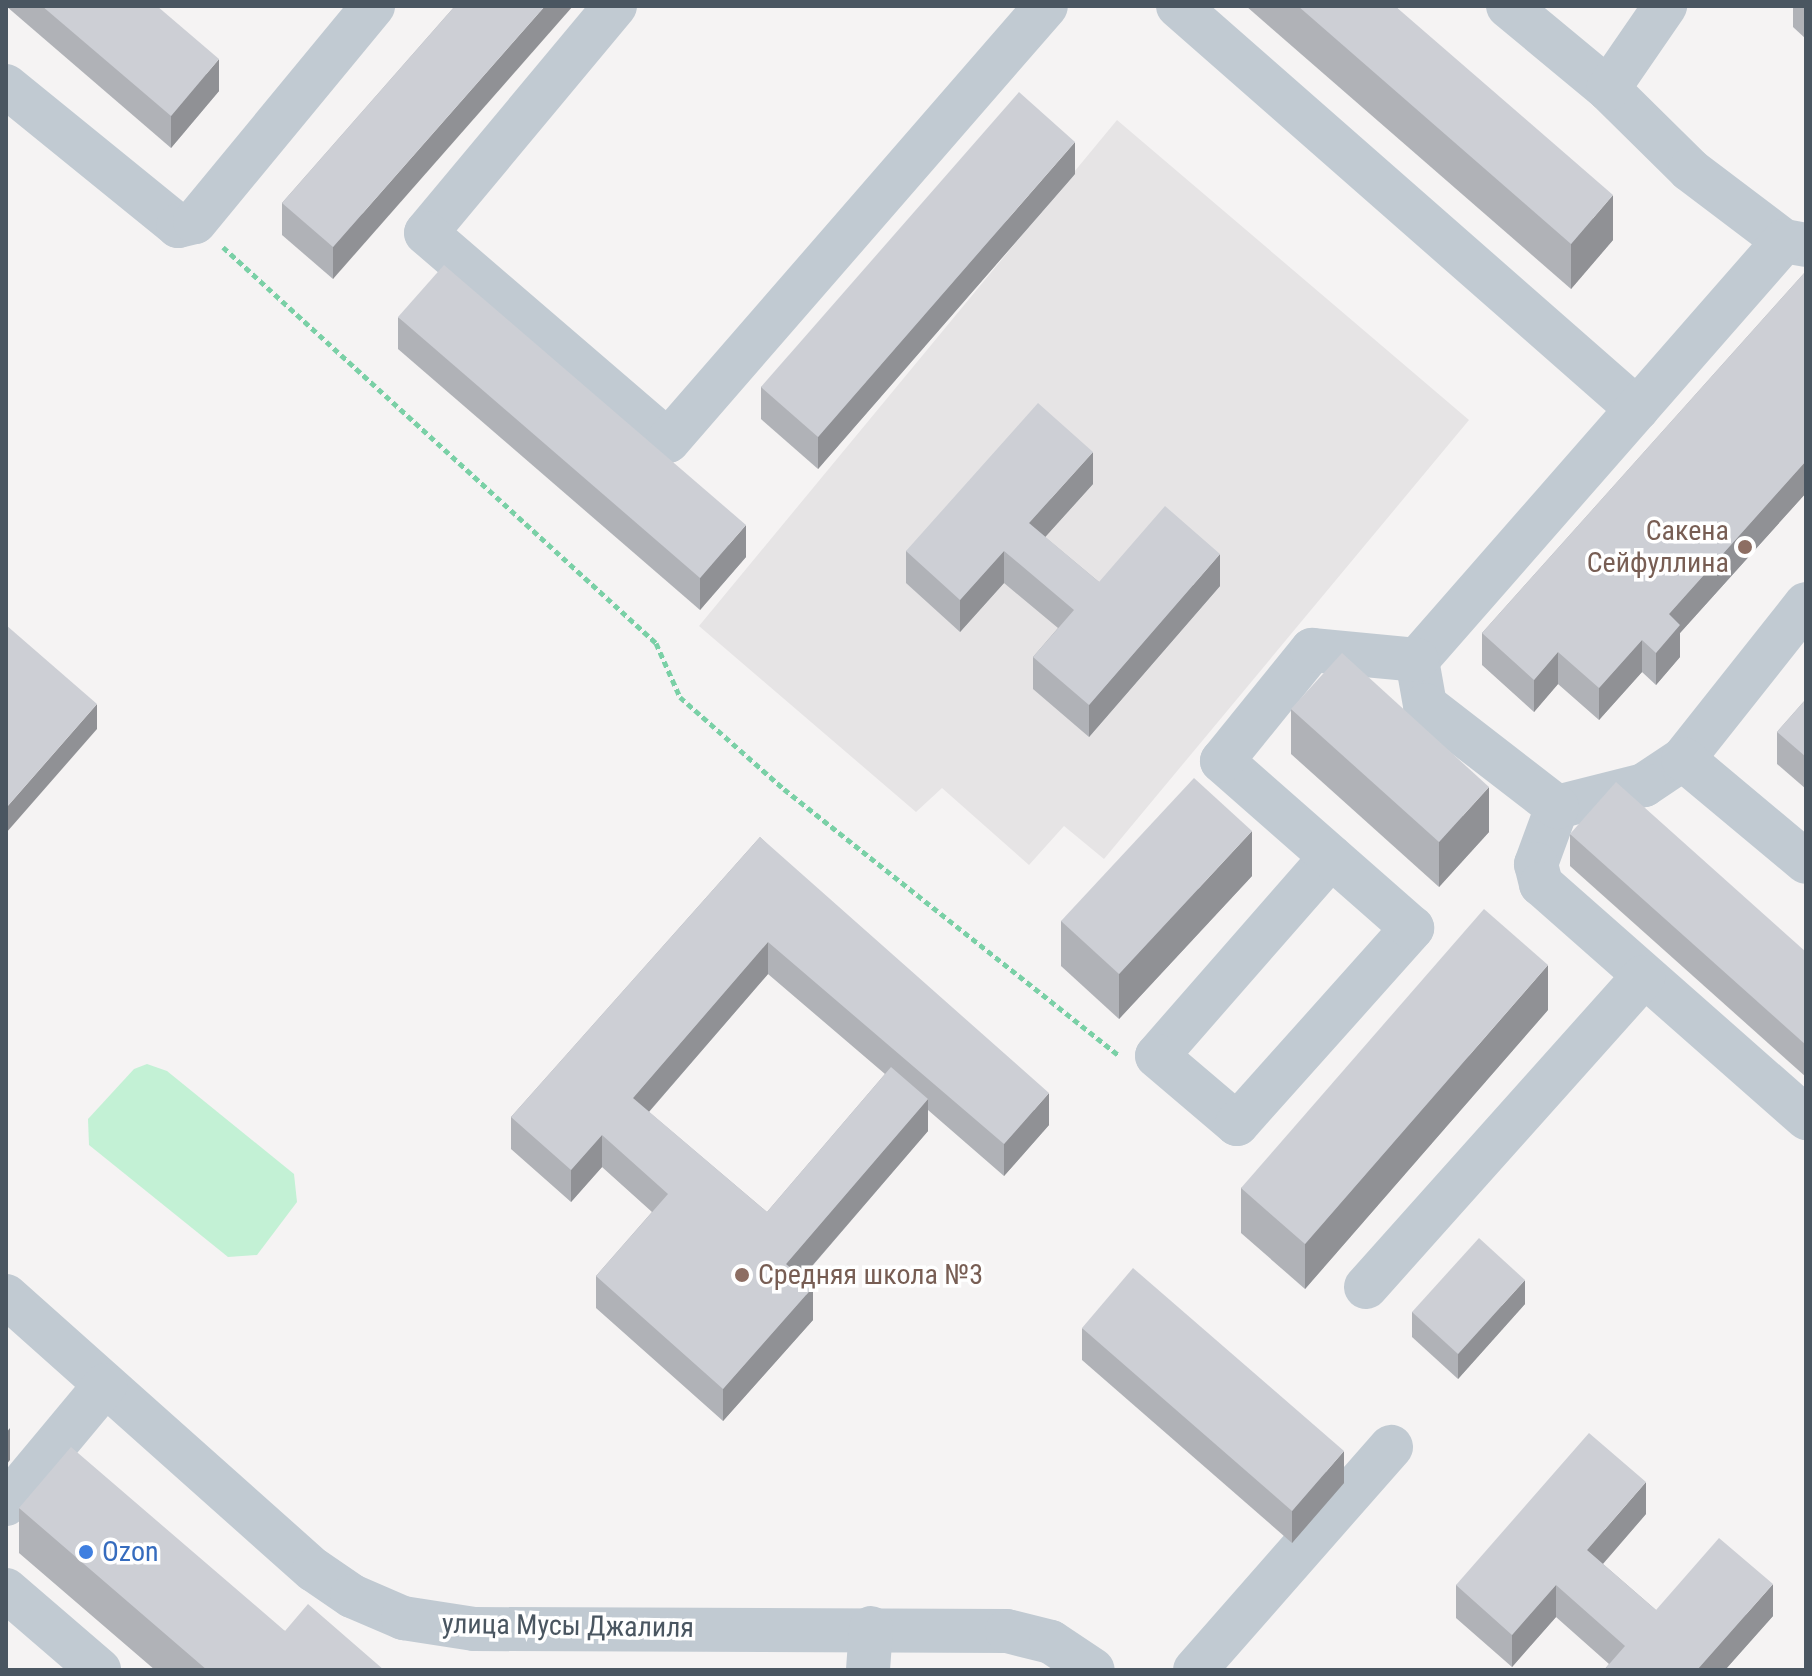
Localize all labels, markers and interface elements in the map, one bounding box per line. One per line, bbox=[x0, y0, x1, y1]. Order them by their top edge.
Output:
place label: Сакена Сейфуллина bbox=[1587, 514, 1729, 580]
marker: Сакена Сейфуллина bbox=[1736, 538, 1754, 556]
place label: Средняя школа №3 bbox=[758, 1258, 983, 1292]
marker: Средняя школа №3 bbox=[733, 1266, 751, 1284]
place label: Ozon bbox=[102, 1535, 159, 1569]
marker: Ozon bbox=[77, 1543, 95, 1561]
street label: улица Мусы Джалиля bbox=[442, 1607, 694, 1645]

